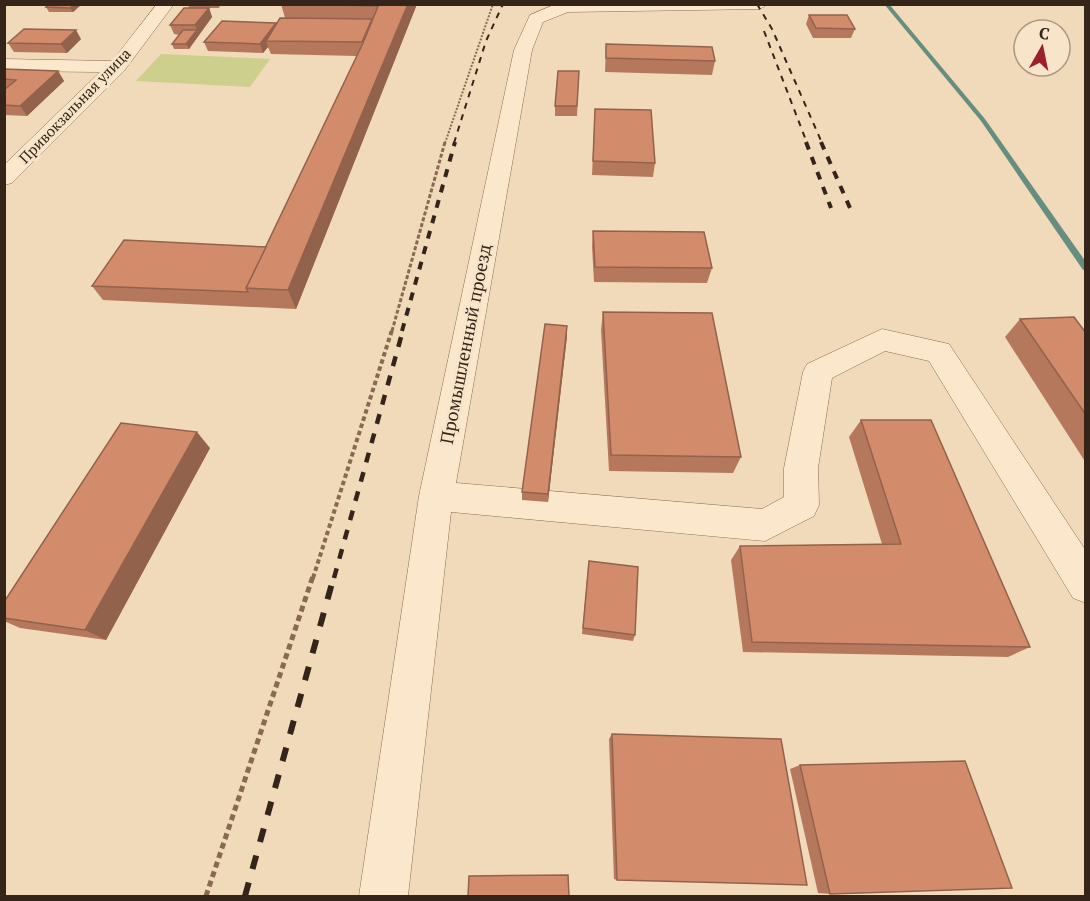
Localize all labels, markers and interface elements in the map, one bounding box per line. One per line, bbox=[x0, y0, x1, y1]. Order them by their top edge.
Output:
north arrow bbox=[1012, 18, 1072, 78]
text: С bbox=[1037, 22, 1051, 45]
street label: Привокзальная улица bbox=[14, 43, 135, 167]
street label: Промышленный проезд bbox=[434, 242, 496, 446]

